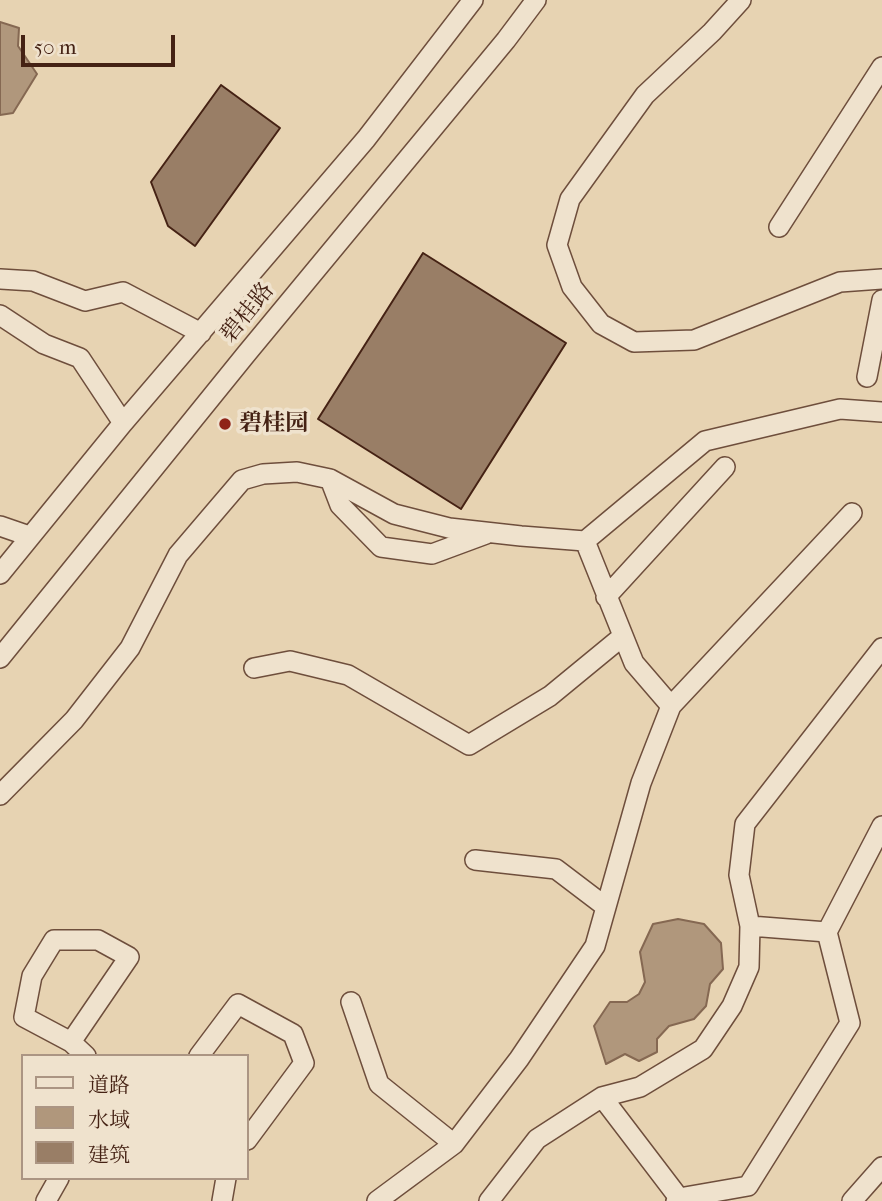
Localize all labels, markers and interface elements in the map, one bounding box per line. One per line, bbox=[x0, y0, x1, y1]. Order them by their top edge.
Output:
scale bar bbox=[24, 21, 178, 65]
text: 50 m bbox=[34, 35, 77, 59]
street label: 碧桂路 bbox=[216, 278, 280, 348]
place label: 碧桂园 bbox=[239, 410, 308, 438]
marker: 碧桂园 bbox=[217, 416, 233, 432]
legend bbox=[21, 1054, 248, 1180]
text: 道路 bbox=[88, 1073, 130, 1097]
text: 水域 bbox=[88, 1108, 130, 1132]
text: 建筑 bbox=[88, 1143, 130, 1167]

